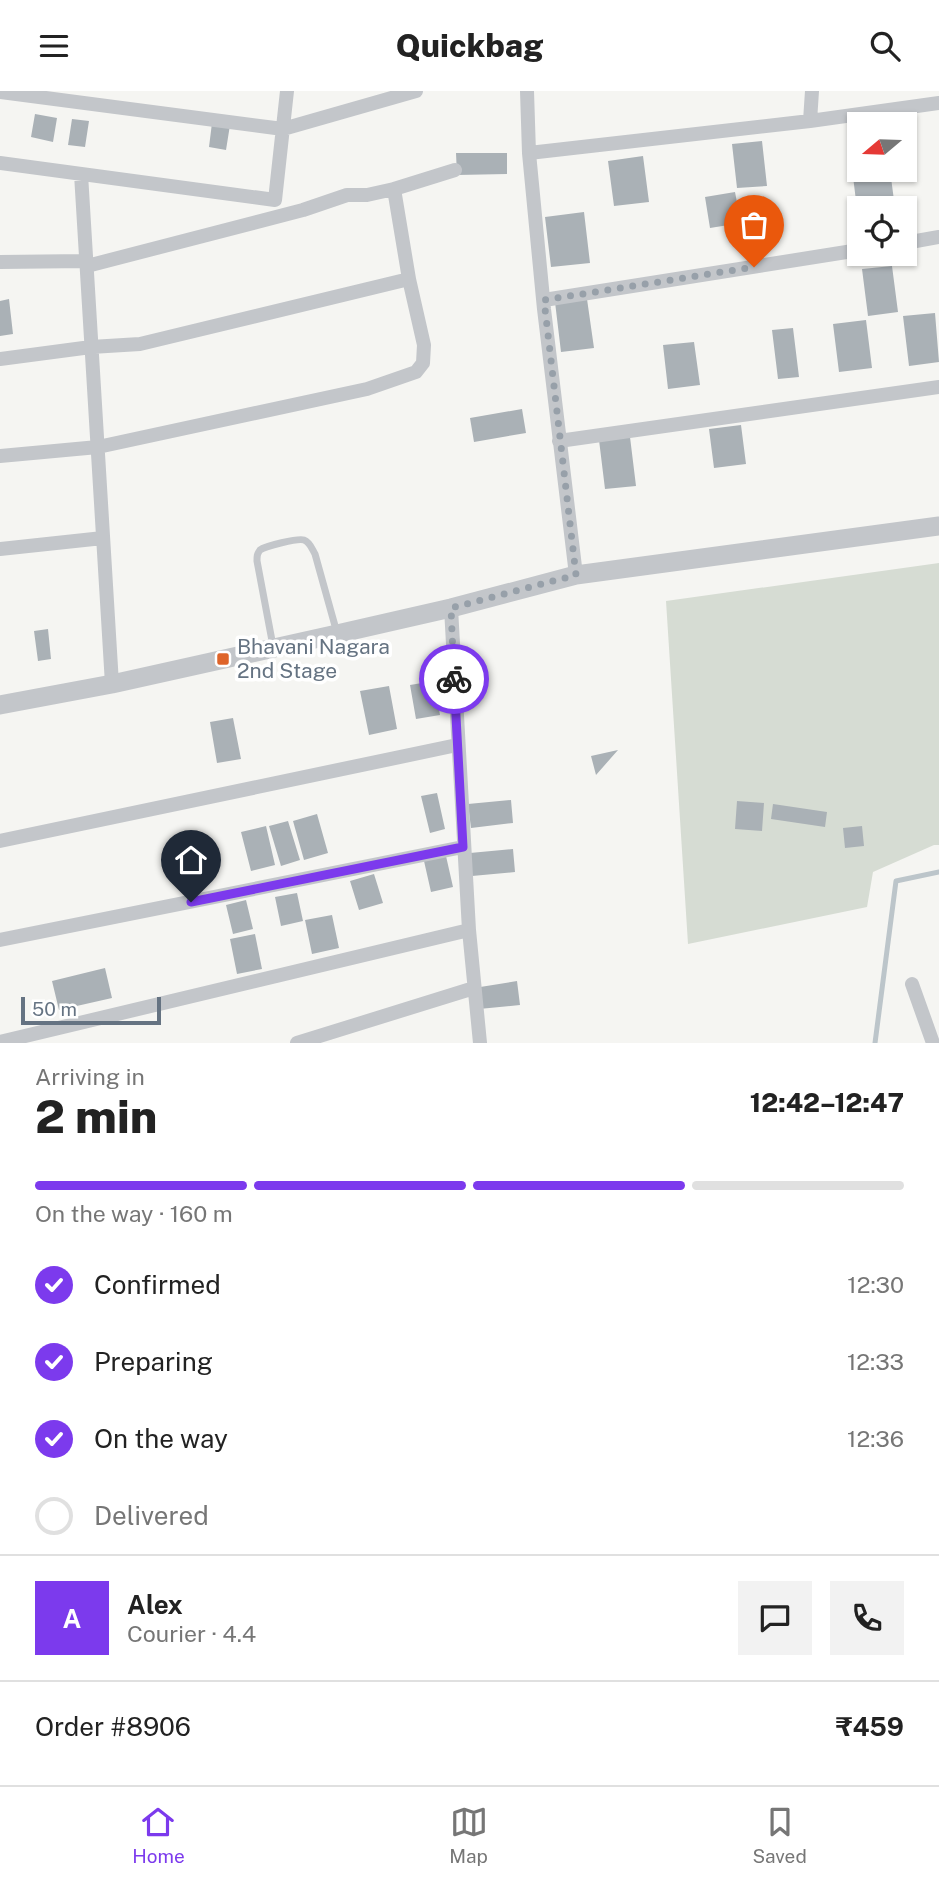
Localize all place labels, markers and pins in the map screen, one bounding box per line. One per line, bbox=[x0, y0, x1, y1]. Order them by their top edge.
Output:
pin bbox=[724, 195, 784, 267]
place label: Bhavani Nagara 2nd Stage bbox=[237, 634, 390, 683]
marker: Bhavani Nagara 2nd Stage bbox=[215, 651, 231, 667]
pin bbox=[161, 830, 221, 902]

